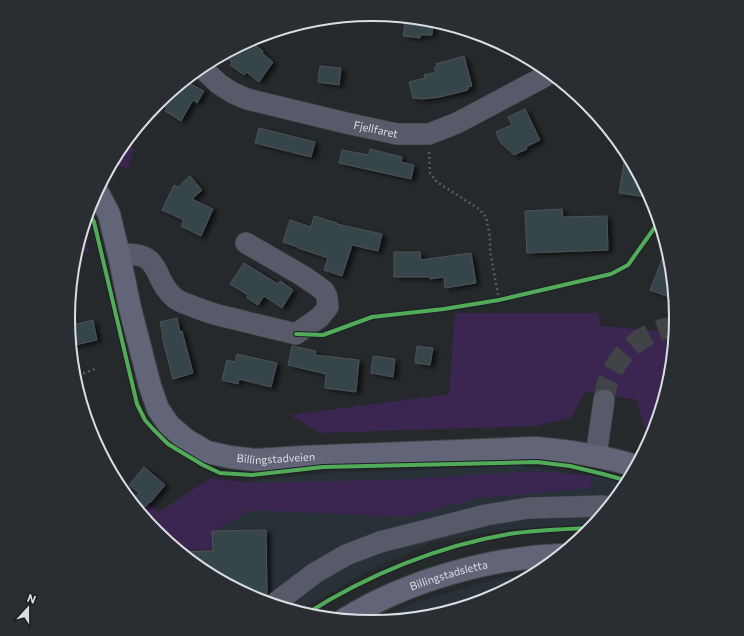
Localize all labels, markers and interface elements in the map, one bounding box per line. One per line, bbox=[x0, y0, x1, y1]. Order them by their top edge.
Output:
street label: Fjellfaret bbox=[353, 118, 400, 140]
street label: Billingstadveien bbox=[236, 450, 315, 466]
street label: Billingstadsletta bbox=[408, 557, 489, 593]
north arrow bbox=[8, 588, 48, 628]
text: N bbox=[26, 591, 38, 606]

